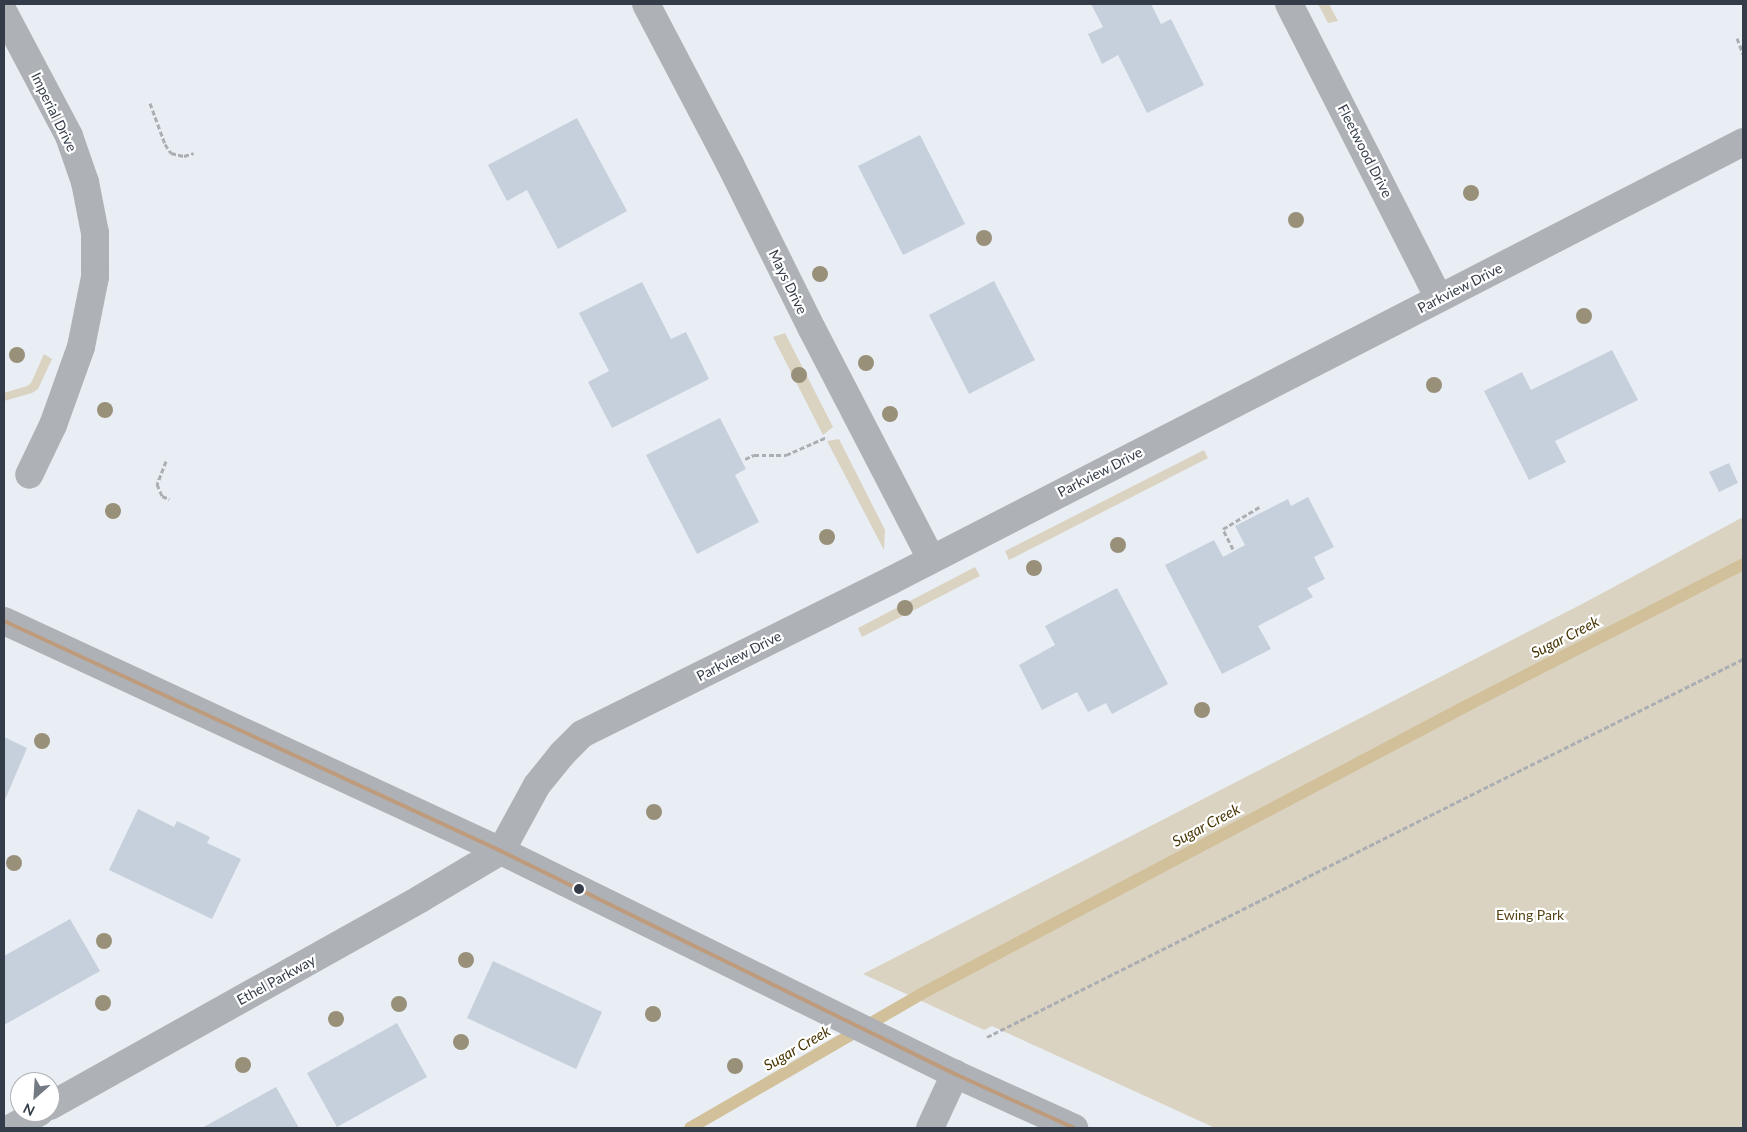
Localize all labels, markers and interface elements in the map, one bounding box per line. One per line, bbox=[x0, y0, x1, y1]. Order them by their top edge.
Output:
street label: Imperial Drive bbox=[28, 70, 80, 154]
street label: Fleetwood Drive bbox=[1334, 102, 1396, 200]
street label: Mays Drive bbox=[765, 247, 811, 317]
street label: Parkview Drive bbox=[1415, 259, 1505, 317]
street label: Parkview Drive bbox=[1055, 443, 1145, 501]
water label: Sugar Creek bbox=[1528, 612, 1602, 662]
street label: Parkview Drive bbox=[694, 627, 784, 685]
water label: Sugar Creek bbox=[1169, 800, 1243, 850]
unlabelled marker bbox=[574, 884, 584, 894]
park label: Ewing Park bbox=[1496, 907, 1564, 923]
street label: Ethel Parkway bbox=[234, 952, 318, 1008]
water label: Sugar Creek bbox=[760, 1022, 834, 1074]
north arrow bbox=[10, 1072, 60, 1122]
text: N bbox=[20, 1100, 37, 1120]

